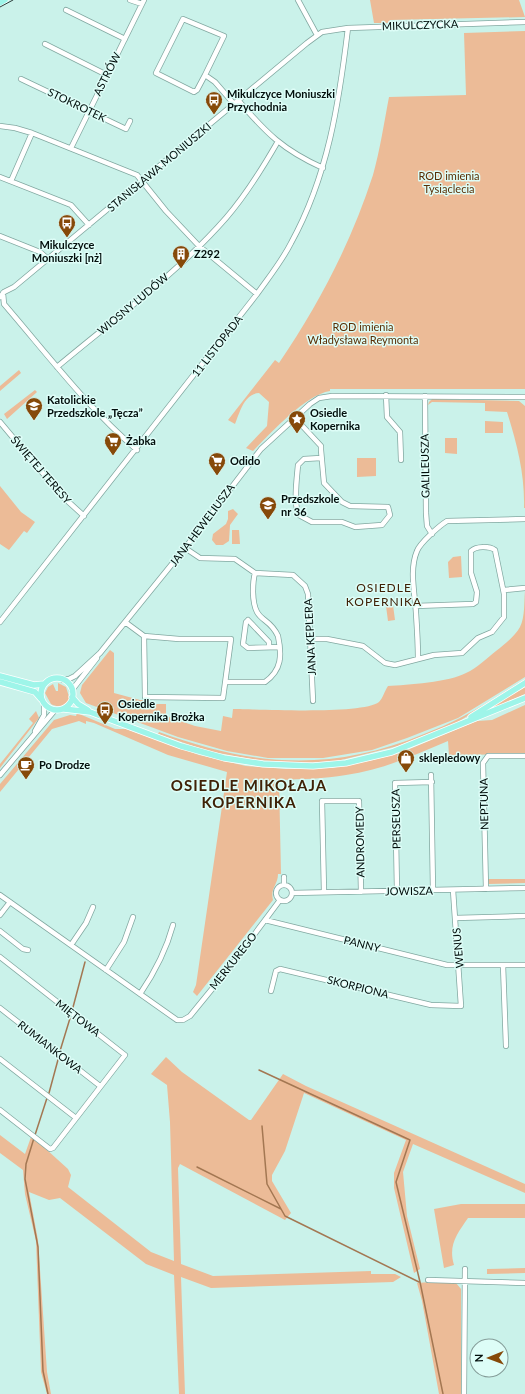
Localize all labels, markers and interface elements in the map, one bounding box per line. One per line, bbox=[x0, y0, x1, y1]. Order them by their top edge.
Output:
street label: MIKULCZYCKA bbox=[382, 17, 459, 32]
street label: ASTRÓW bbox=[90, 49, 123, 98]
street label: STOKROTEK bbox=[46, 85, 109, 125]
place label: Mikulczyce Moniuszki Przychodnia bbox=[227, 87, 335, 113]
bus stop icon: Mikulczyce Moniuszki Przychodnia bbox=[204, 90, 224, 115]
street label: STANISŁAWA MONIUSZKI bbox=[104, 119, 213, 214]
park label: ROD imienia Tysiąclecia bbox=[418, 169, 480, 195]
bus stop icon: Mikulczyce Moniuszki [nż] bbox=[57, 213, 77, 238]
place label: Mikulczyce Moniuszki [nż] bbox=[32, 238, 102, 264]
building icon: Z292 bbox=[171, 244, 191, 269]
place label: Z292 bbox=[194, 247, 220, 260]
street label: WIOSNY LUDÓW bbox=[94, 270, 171, 337]
street label: 11 LISTOPADA bbox=[189, 312, 245, 379]
park label: ROD imienia Władysława Reymonta bbox=[307, 320, 419, 346]
place label: Katolickie Przedszkole „Tęcza” bbox=[47, 393, 143, 419]
school or university icon: Katolickie Przedszkole „Tęcza” bbox=[24, 396, 44, 421]
place label: Osiedle Kopernika bbox=[310, 406, 360, 432]
place icon: Osiedle Kopernika bbox=[287, 409, 307, 434]
supermarket icon: Żabka bbox=[103, 431, 123, 456]
street label: ŚWIĘTEJ TERESY bbox=[8, 433, 74, 506]
street label: GALILEUSZA bbox=[417, 433, 432, 498]
place label: Żabka bbox=[126, 434, 156, 447]
supermarket icon: Odido bbox=[207, 451, 227, 476]
place label: Odido bbox=[230, 454, 260, 467]
street label: JANA HEWELIUSZA bbox=[166, 481, 237, 568]
place label: Przedszkole nr 36 bbox=[281, 492, 339, 518]
school or university icon: Przedszkole nr 36 bbox=[258, 495, 278, 520]
district label: OSIEDLE KOPERNIKA bbox=[346, 580, 422, 609]
street label: JANA KEPLERA bbox=[301, 598, 318, 676]
place label: Osiedle Kopernika Brożka bbox=[118, 697, 205, 723]
bus stop icon: Osiedle Kopernika Brożka bbox=[95, 700, 115, 725]
shop icon: sklepledowy bbox=[396, 748, 416, 773]
place label: sklepledowy bbox=[419, 751, 480, 764]
cafe icon: Po Drodze bbox=[16, 755, 36, 780]
place label: Po Drodze bbox=[39, 758, 90, 771]
district label: OSIEDLE MIKOŁAJA KOPERNIKA bbox=[171, 776, 327, 811]
street label: NEPTUNA bbox=[477, 777, 490, 830]
street label: PERSEUSZA bbox=[388, 788, 403, 849]
street label: ANDROMEDY bbox=[352, 806, 367, 878]
street label: JOWISZA bbox=[385, 884, 434, 897]
street label: WENUS bbox=[449, 927, 466, 969]
street label: MERKUREGO bbox=[206, 929, 259, 992]
street label: PANNY bbox=[343, 933, 382, 954]
street label: SKORPIONA bbox=[326, 973, 391, 1001]
street label: MIĘTOWA bbox=[53, 996, 104, 1039]
street label: RUMIANKOWA bbox=[16, 1017, 85, 1076]
north arrow bbox=[469, 1338, 509, 1378]
text: N bbox=[472, 1354, 485, 1363]

